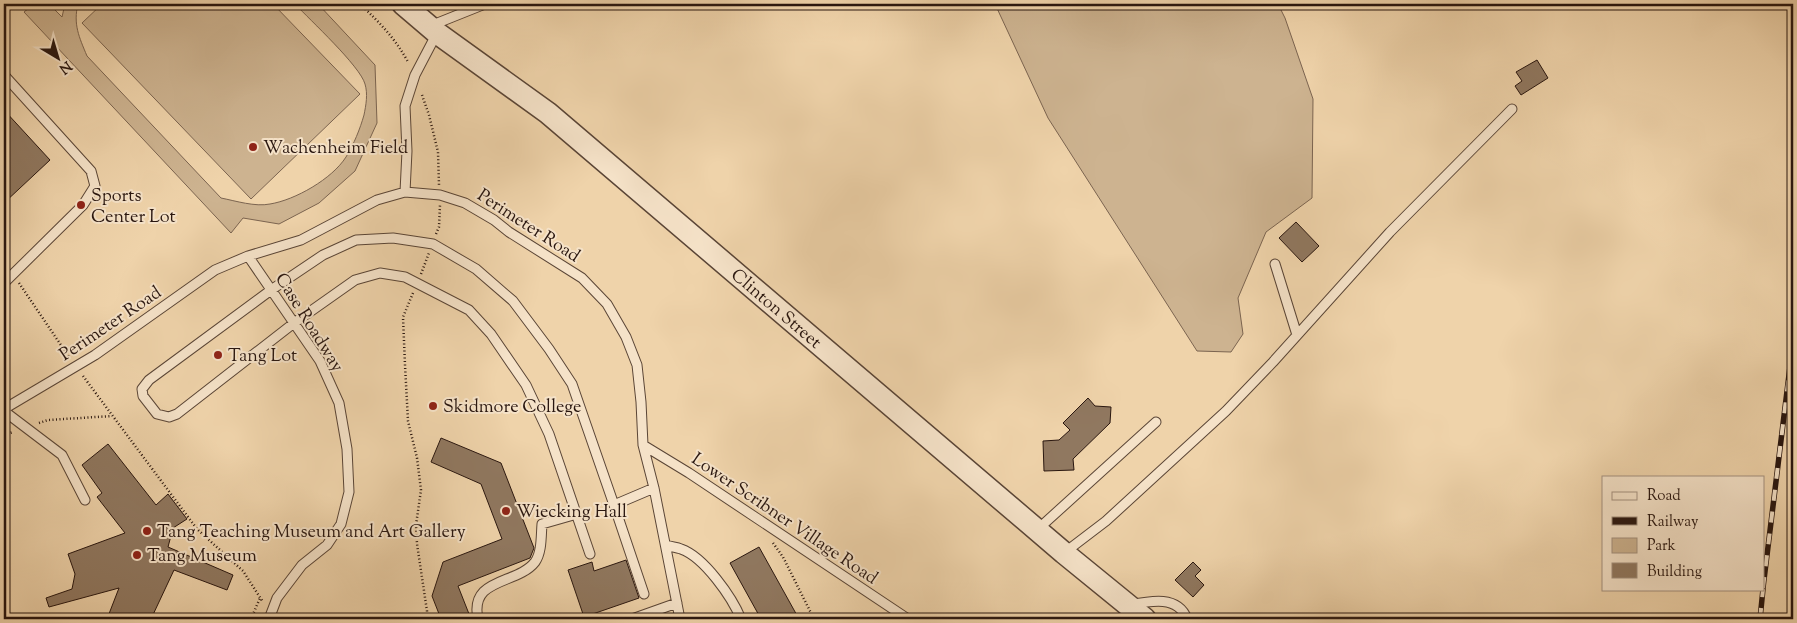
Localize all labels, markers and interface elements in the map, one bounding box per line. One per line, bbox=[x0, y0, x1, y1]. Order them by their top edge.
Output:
north arrow bbox=[32, 32, 82, 82]
text: N bbox=[54, 55, 75, 78]
place label: Wachenheim Field bbox=[263, 136, 408, 162]
marker: Wachenheim Field bbox=[247, 141, 259, 153]
place label: Sports Center Lot bbox=[91, 184, 176, 231]
street label: Perimeter Road bbox=[471, 184, 585, 270]
marker: Sports Center Lot bbox=[75, 199, 87, 211]
street label: Clinton Street bbox=[724, 263, 826, 356]
street label: Case Roadway bbox=[267, 268, 349, 378]
street label: Perimeter Road bbox=[55, 281, 167, 368]
place label: Tang Lot bbox=[228, 344, 297, 370]
marker: Tang Lot bbox=[212, 349, 224, 361]
place label: Skidmore College bbox=[443, 395, 581, 421]
marker: Skidmore College bbox=[427, 400, 439, 412]
street label: Lower Scribner Village Road bbox=[685, 447, 882, 592]
legend bbox=[1602, 476, 1764, 590]
text: Road bbox=[1647, 486, 1681, 507]
place label: Wiecking Hall bbox=[516, 500, 627, 526]
marker: Wiecking Hall bbox=[500, 505, 512, 517]
text: Railway bbox=[1647, 512, 1699, 533]
place label: Tang Teaching Museum and Art Gallery bbox=[157, 520, 466, 546]
marker: Tang Teaching Museum and Art Gallery bbox=[141, 525, 153, 537]
text: Park bbox=[1647, 536, 1676, 557]
place label: Tang Museum bbox=[147, 544, 257, 570]
marker: Tang Museum bbox=[131, 549, 143, 561]
text: Building bbox=[1647, 562, 1702, 583]

